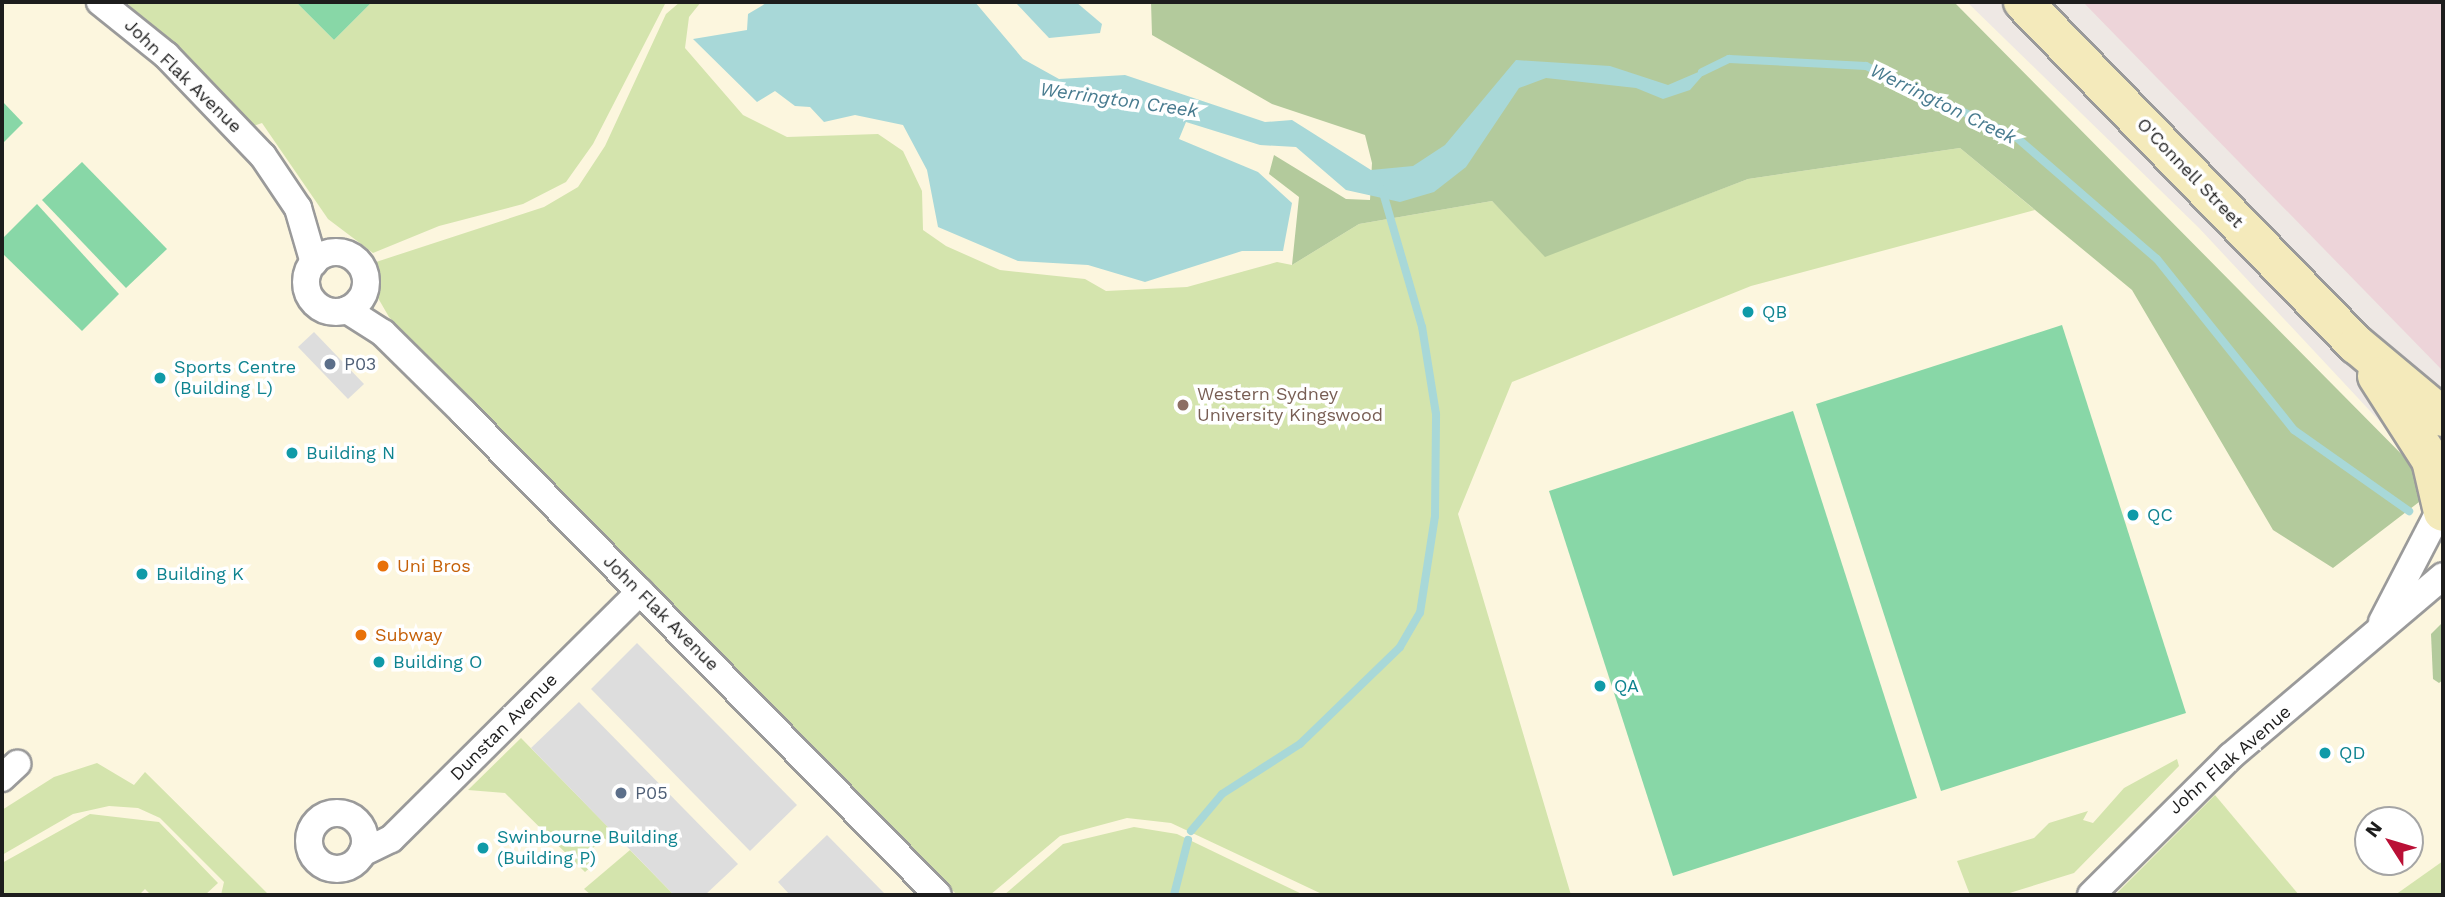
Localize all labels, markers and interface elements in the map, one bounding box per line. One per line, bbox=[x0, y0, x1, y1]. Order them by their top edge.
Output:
street label: John Flak Avenue bbox=[119, 14, 247, 138]
water label: Werrington Creek bbox=[1866, 59, 2020, 149]
water label: Werrington Creek bbox=[1038, 78, 1200, 122]
street label: O'Connell Street bbox=[2132, 113, 2248, 233]
place label: QB bbox=[1762, 301, 1787, 323]
marker: QB bbox=[1740, 304, 1756, 320]
place label: P03 bbox=[344, 353, 376, 375]
marker: P03 bbox=[322, 356, 338, 372]
place label: Sports Centre (Building L) bbox=[174, 357, 296, 400]
marker: Sports Centre (Building L) bbox=[152, 370, 168, 386]
place label: Western Sydney University Kingswood bbox=[1197, 384, 1383, 426]
marker: Western Sydney University Kingswood bbox=[1175, 397, 1191, 413]
place label: Building N bbox=[306, 442, 395, 464]
marker: Building N bbox=[284, 445, 300, 461]
place label: QC bbox=[2147, 504, 2173, 526]
marker: QC bbox=[2125, 507, 2141, 523]
street label: John Flak Avenue bbox=[598, 550, 724, 676]
place label: Uni Bros bbox=[397, 555, 471, 577]
marker: Uni Bros bbox=[375, 558, 391, 574]
place label: Building K bbox=[156, 563, 244, 585]
marker: Building K bbox=[134, 566, 150, 582]
place label: Subway bbox=[375, 624, 442, 646]
marker: Subway bbox=[353, 627, 369, 643]
place label: Building O bbox=[393, 651, 483, 673]
marker: Building O bbox=[371, 654, 387, 670]
street label: Dunstan Avenue bbox=[446, 669, 562, 785]
place label: QA bbox=[1614, 675, 1639, 697]
marker: QA bbox=[1592, 678, 1608, 694]
street label: John Flak Avenue bbox=[2164, 701, 2296, 819]
place label: QD bbox=[2339, 742, 2365, 764]
marker: QD bbox=[2317, 745, 2333, 761]
place label: P05 bbox=[635, 782, 668, 804]
marker: P05 bbox=[613, 785, 629, 801]
north arrow bbox=[2354, 806, 2424, 876]
text: N bbox=[2360, 817, 2387, 842]
place label: Swinbourne Building (Building P) bbox=[497, 827, 678, 870]
marker: Swinbourne Building (Building P) bbox=[475, 840, 491, 856]

